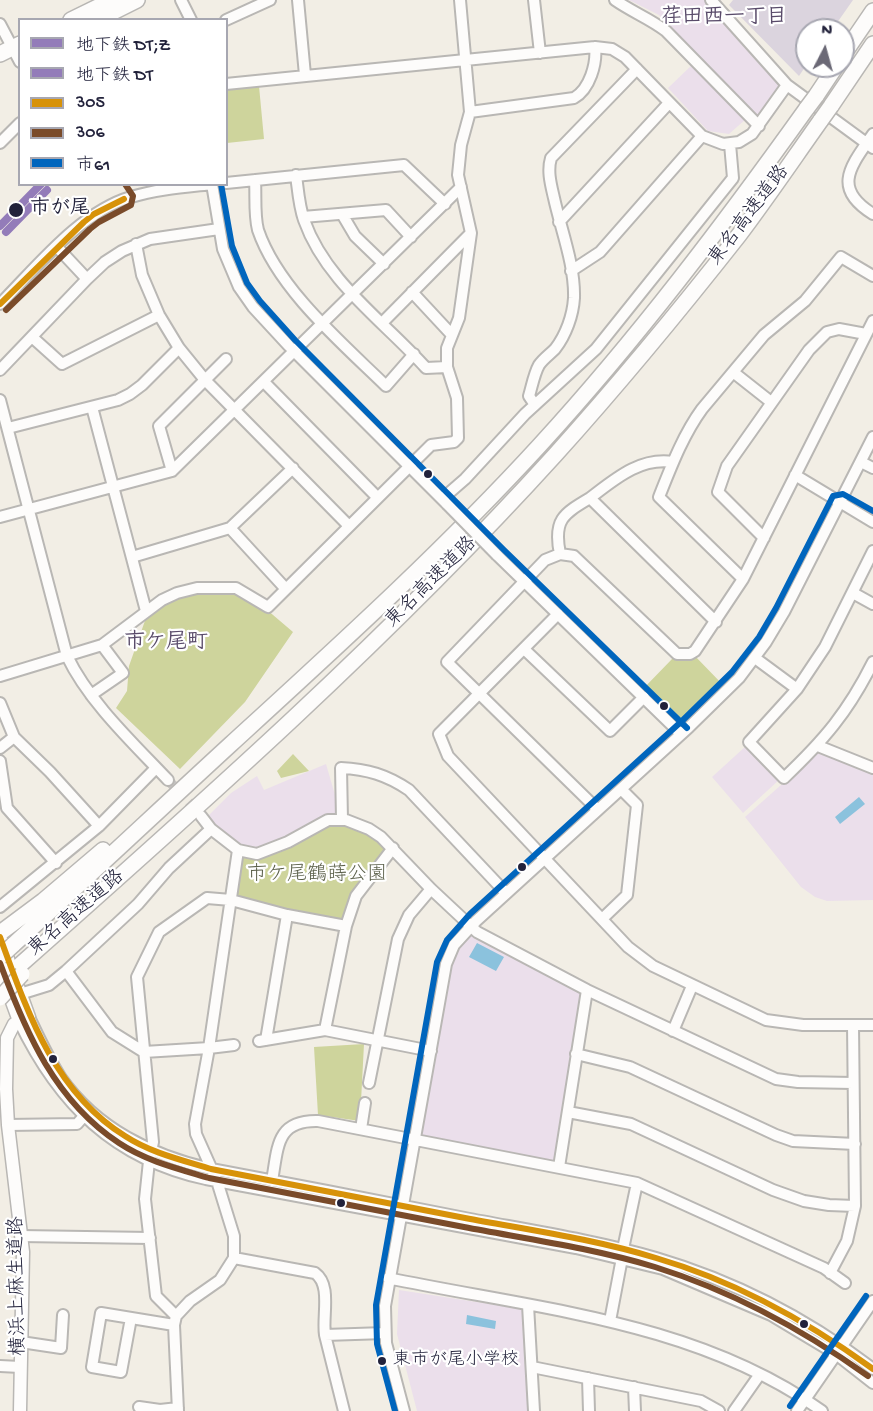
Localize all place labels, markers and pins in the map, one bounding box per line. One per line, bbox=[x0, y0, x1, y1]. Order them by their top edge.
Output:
place label: 市が尾 bbox=[30, 198, 90, 222]
marker: 市が尾 bbox=[7, 201, 25, 219]
unlabelled marker bbox=[422, 468, 434, 480]
unlabelled marker bbox=[658, 700, 670, 712]
unlabelled marker bbox=[516, 861, 528, 873]
unlabelled marker bbox=[47, 1053, 59, 1065]
unlabelled marker bbox=[335, 1197, 347, 1209]
unlabelled marker bbox=[798, 1318, 810, 1330]
place label: 東市が尾小学校 bbox=[393, 1350, 519, 1372]
marker: 東市が尾小学校 bbox=[376, 1355, 388, 1367]

